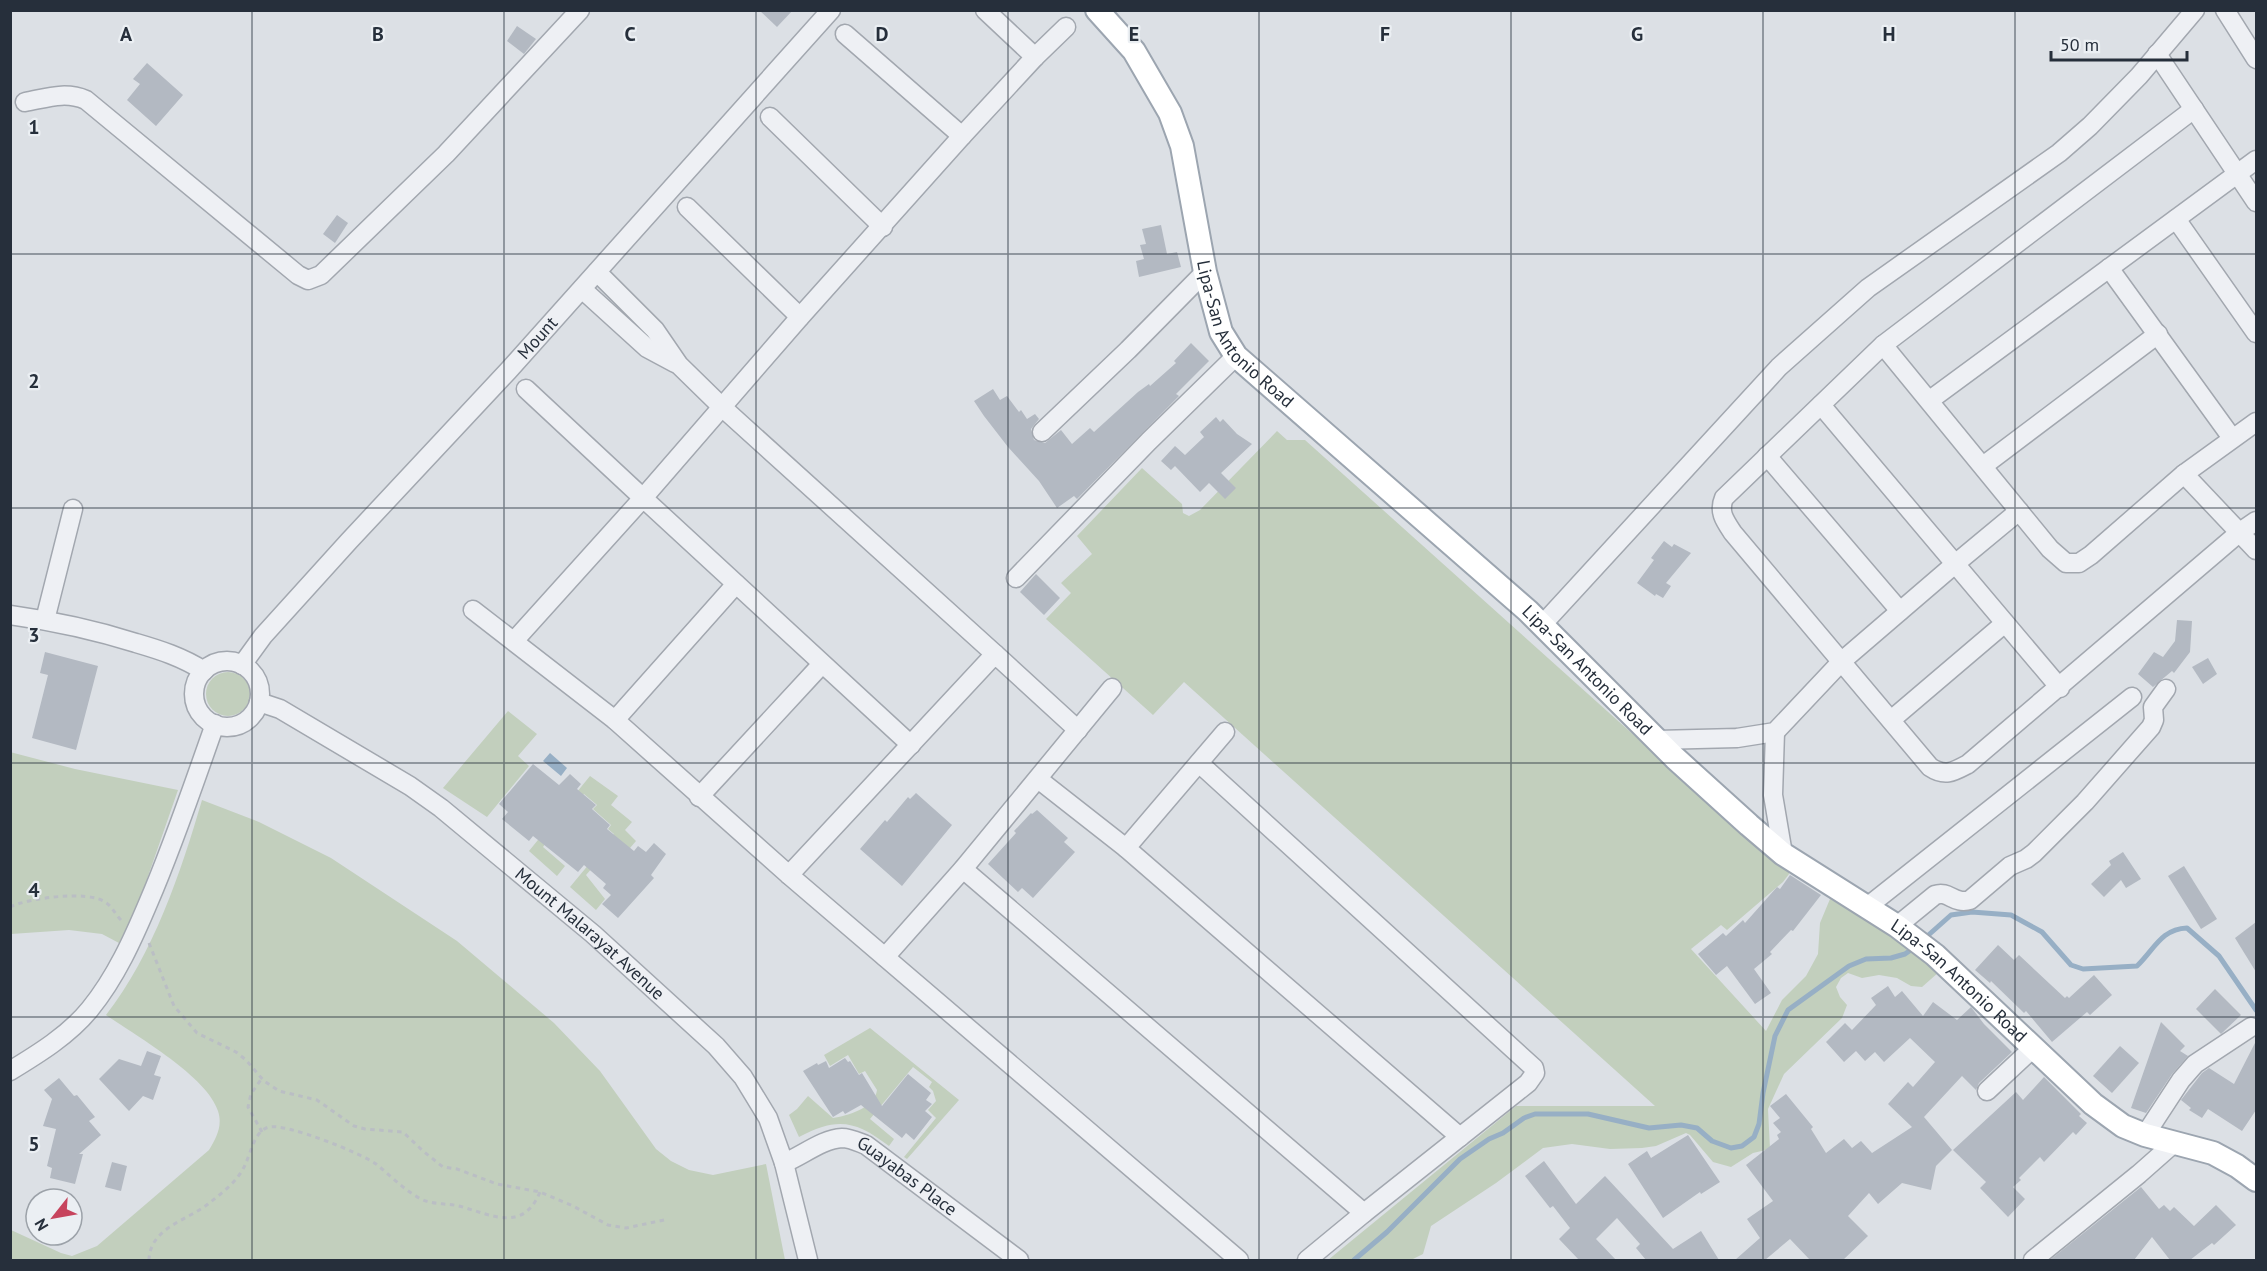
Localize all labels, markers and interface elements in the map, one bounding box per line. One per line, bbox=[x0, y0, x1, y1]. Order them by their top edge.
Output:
text: A bbox=[120, 21, 133, 47]
text: B bbox=[372, 21, 384, 47]
text: C bbox=[624, 21, 636, 47]
text: D bbox=[876, 21, 889, 47]
text: E bbox=[1129, 21, 1139, 47]
text: F bbox=[1380, 21, 1390, 47]
text: G bbox=[1631, 21, 1643, 47]
text: H bbox=[1882, 21, 1896, 47]
scale bar bbox=[2051, 24, 2188, 62]
text: 50 m bbox=[2060, 33, 2099, 56]
text: 1 bbox=[28, 114, 40, 140]
street label: Lipa-San Antonio Road bbox=[1192, 258, 1299, 412]
street label: Mount bbox=[512, 312, 562, 364]
text: 2 bbox=[28, 368, 40, 394]
street label: Lipa-San Antonio Road bbox=[1518, 600, 1658, 740]
text: 3 bbox=[28, 622, 40, 648]
street label: Mount Malarayat Avenue bbox=[510, 862, 670, 1005]
text: 4 bbox=[28, 877, 40, 903]
street label: Lipa-San Antonio Road bbox=[1887, 913, 2032, 1047]
text: 5 bbox=[28, 1131, 40, 1157]
street label: Guayabas Place bbox=[854, 1131, 962, 1220]
north arrow bbox=[24, 1187, 84, 1247]
text: N bbox=[30, 1215, 52, 1234]

